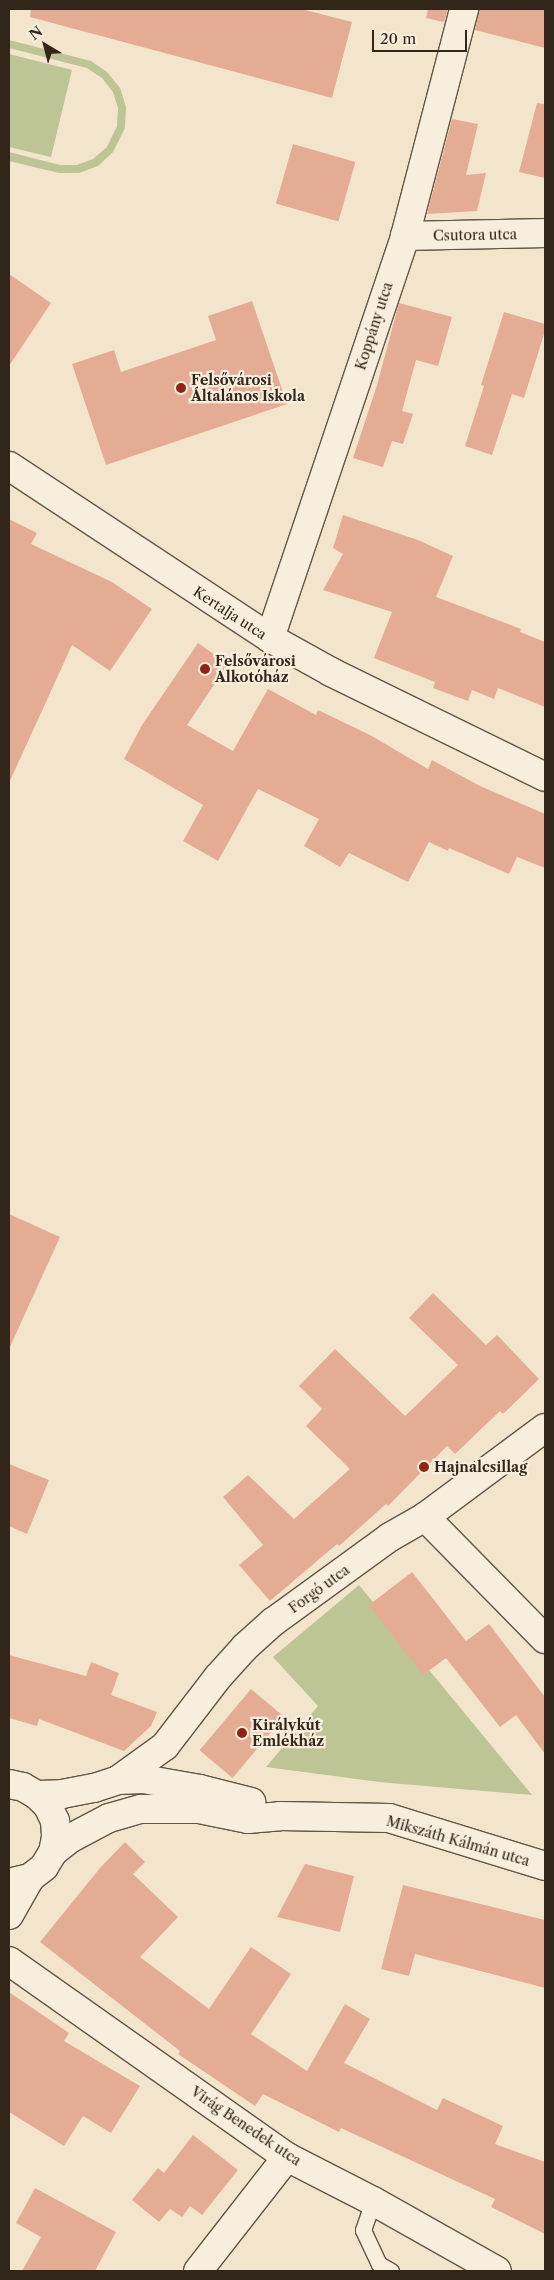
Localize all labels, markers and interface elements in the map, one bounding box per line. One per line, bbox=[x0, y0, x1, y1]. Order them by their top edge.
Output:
north arrow bbox=[20, 20, 70, 70]
scale bar bbox=[374, 20, 469, 52]
text: N bbox=[26, 22, 46, 44]
text: 20 m bbox=[380, 29, 416, 48]
street label: Csutora utca bbox=[433, 226, 517, 244]
street label: Koppány utca bbox=[352, 280, 396, 372]
place label: Felsővárosi Általános Iskola bbox=[191, 372, 305, 404]
marker: Felsővárosi Általános Iskola bbox=[175, 382, 187, 394]
street label: Kertalja utca bbox=[190, 583, 270, 643]
place label: Felsővárosi Alkotóház bbox=[215, 653, 296, 686]
marker: Felsővárosi Alkotóház bbox=[199, 663, 211, 675]
place label: Hajnalcsillag bbox=[434, 1459, 527, 1475]
marker: Hajnalcsillag bbox=[418, 1461, 430, 1473]
street label: Forgó utca bbox=[285, 1561, 353, 1617]
place label: Királykút Emlékház bbox=[252, 1717, 324, 1750]
marker: Királykút Emlékház bbox=[236, 1727, 248, 1739]
street label: Mikszáth Kálmán utca bbox=[384, 1812, 532, 1870]
street label: Virág Benedek utca bbox=[188, 2083, 304, 2169]

